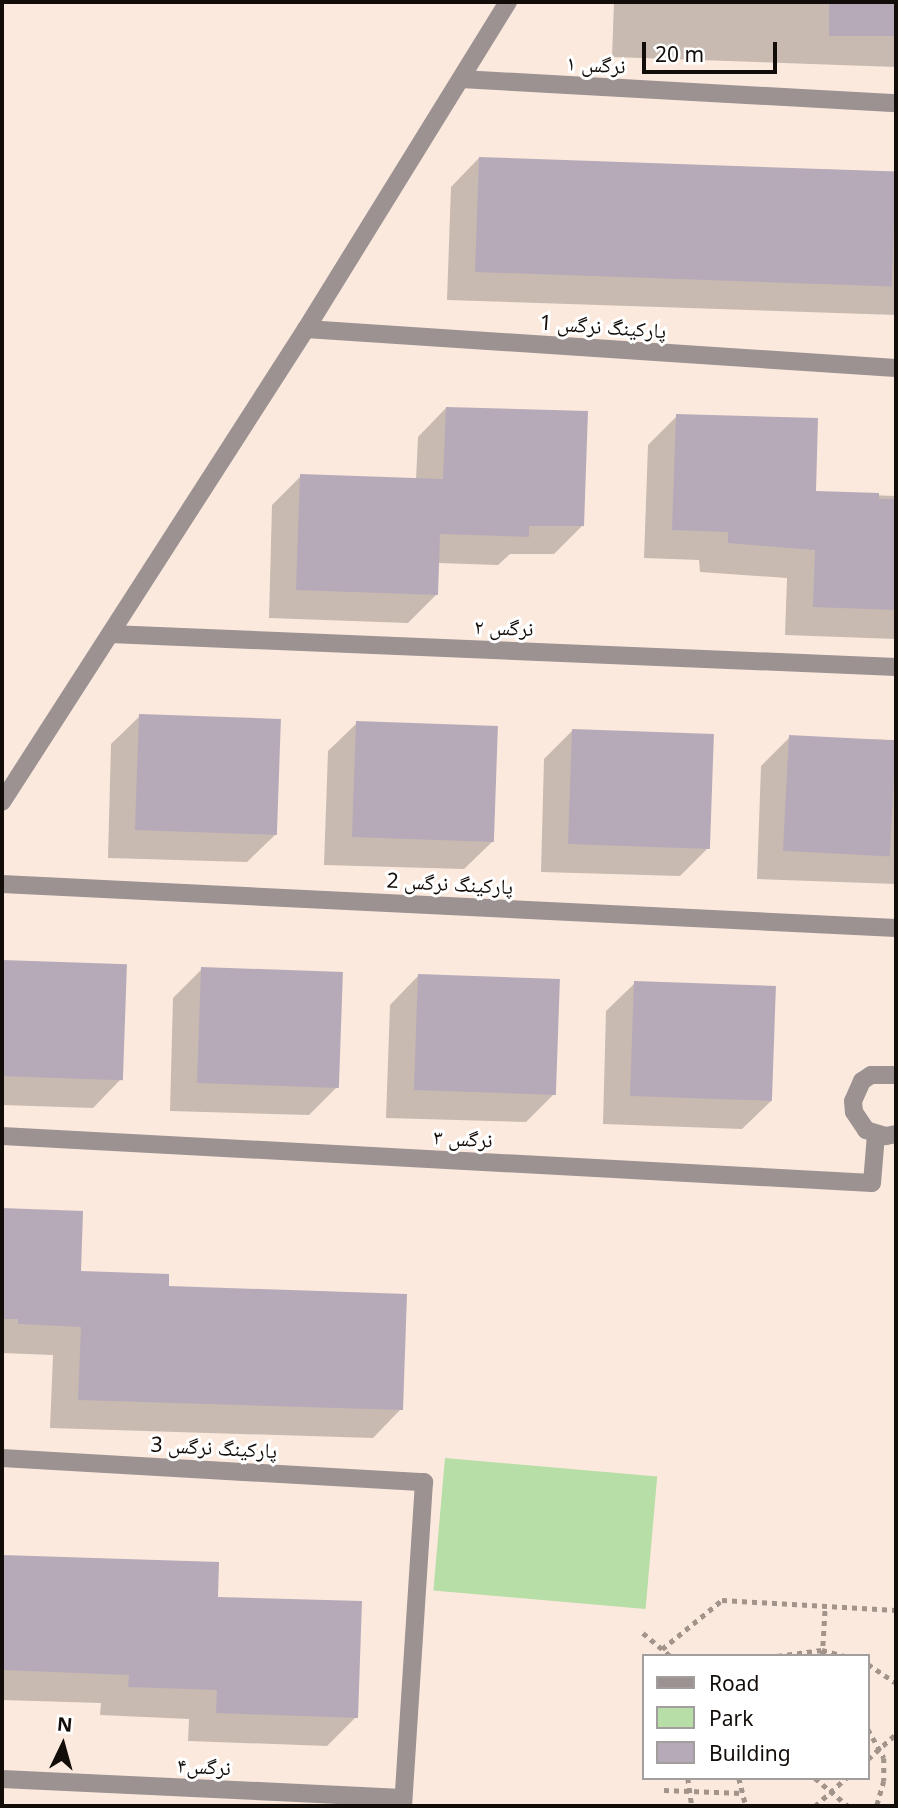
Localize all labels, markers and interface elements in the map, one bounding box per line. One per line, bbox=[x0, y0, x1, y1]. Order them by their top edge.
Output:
scale bar bbox=[646, 28, 781, 72]
text: 20 m bbox=[655, 40, 704, 68]
street label: نرگس ۱ bbox=[566, 50, 626, 78]
street label: پارکینگ نرگس 1 bbox=[539, 309, 667, 343]
street label: نرگس ۲ bbox=[474, 613, 534, 641]
street label: پارکینگ نرگس 2 bbox=[386, 867, 514, 899]
street label: نرگس ۳ bbox=[433, 1124, 493, 1152]
street label: پارکینگ نرگس 3 bbox=[150, 1431, 278, 1463]
legend bbox=[642, 1654, 870, 1780]
text: Road bbox=[709, 1669, 759, 1697]
text: Park bbox=[709, 1704, 753, 1732]
north arrow bbox=[28, 1710, 98, 1780]
text: N bbox=[56, 1710, 74, 1738]
text: Building bbox=[709, 1739, 791, 1767]
street label: نرگس۴ bbox=[176, 1752, 232, 1780]

